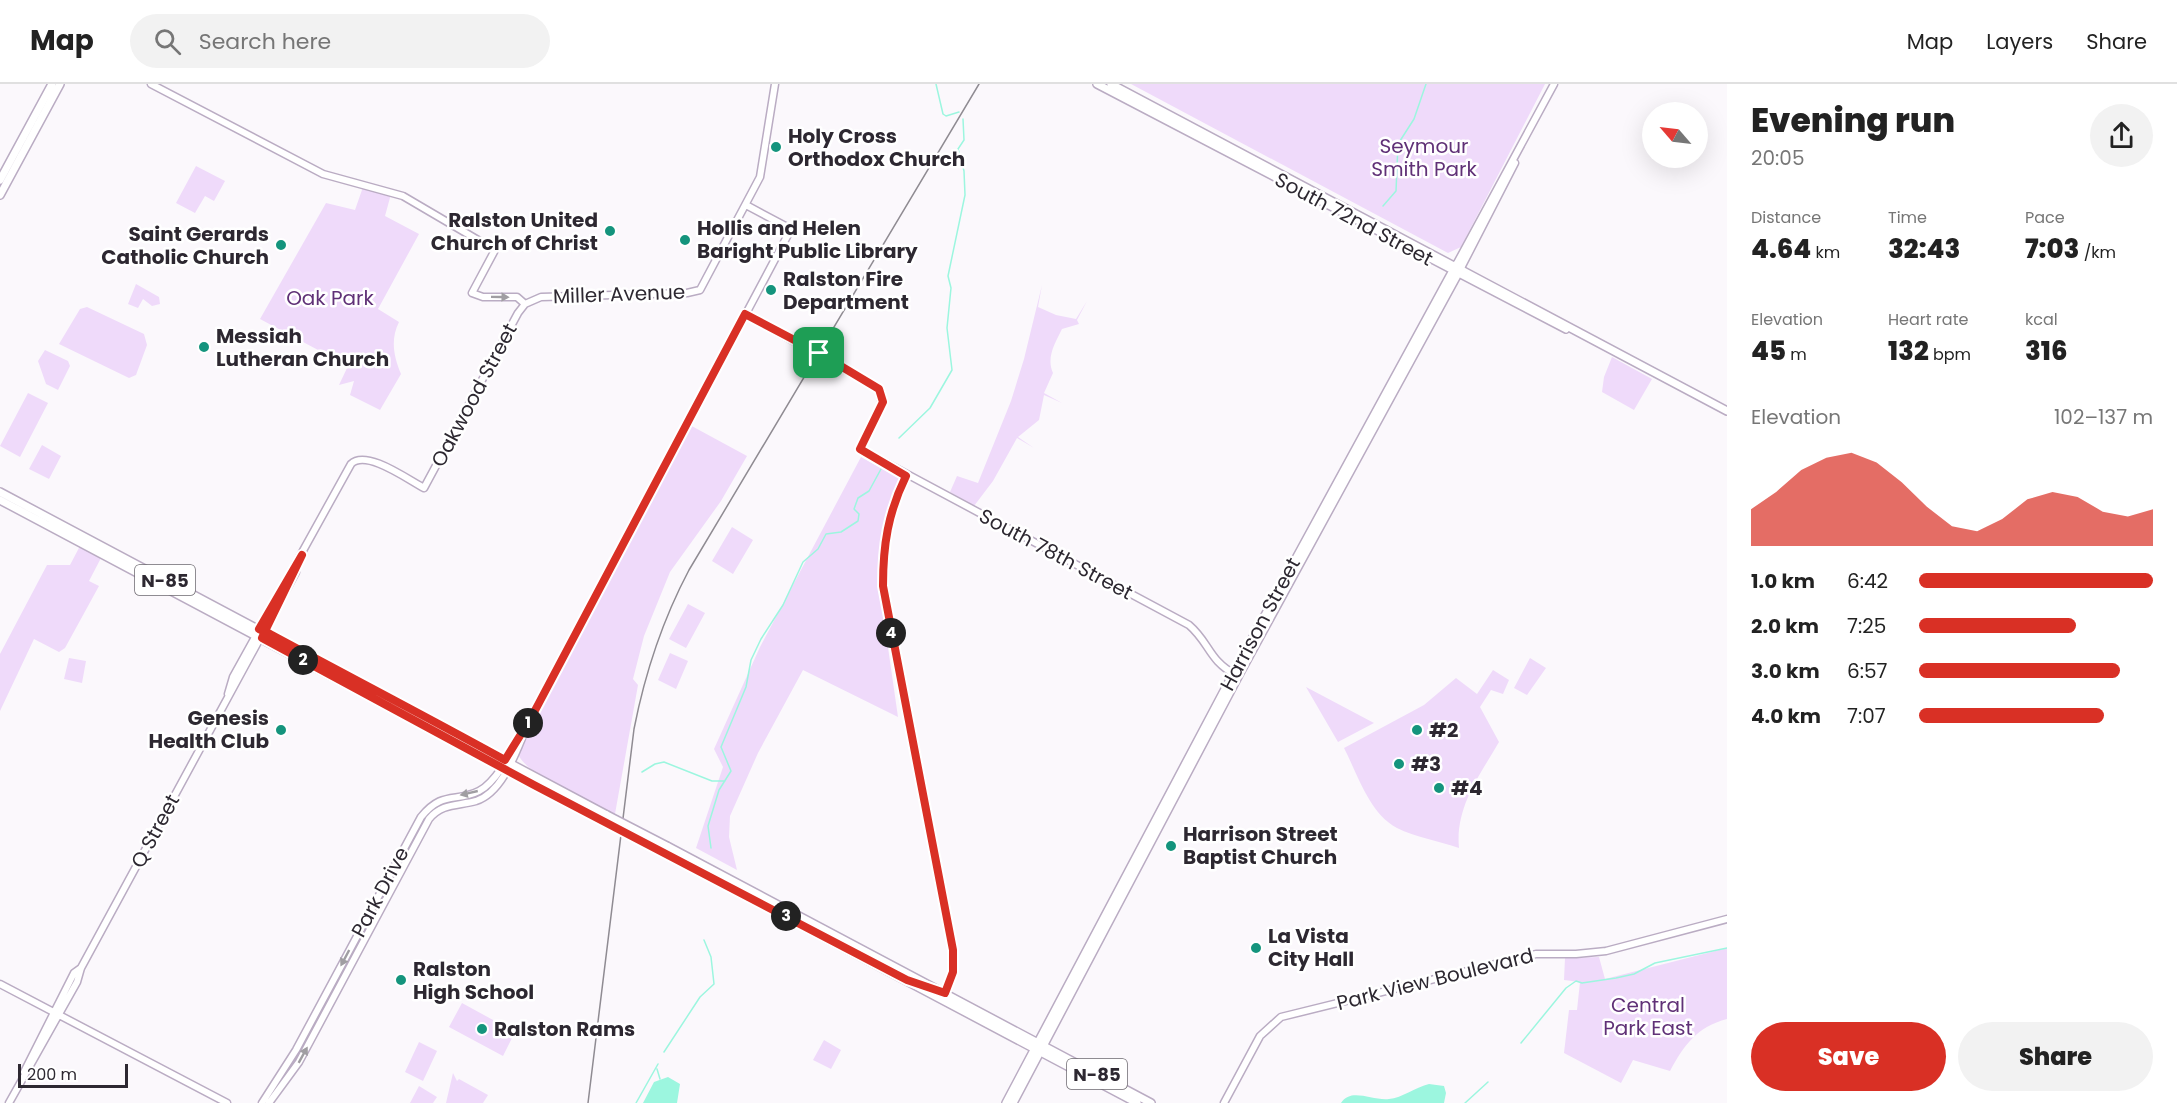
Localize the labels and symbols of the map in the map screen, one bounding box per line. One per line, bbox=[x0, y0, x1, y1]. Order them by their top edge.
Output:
north arrow bbox=[1642, 102, 1708, 168]
place label: Holy Cross Orthodox Church bbox=[788, 122, 965, 173]
park label: Seymour Smith Park bbox=[1371, 132, 1477, 183]
marker: Holy Cross Orthodox Church bbox=[769, 140, 783, 154]
street label: South 72nd Street bbox=[1270, 165, 1438, 273]
place label: Ralston United Church of Christ bbox=[431, 206, 598, 257]
place label: Hollis and Helen Baright Public Library bbox=[697, 214, 918, 265]
place label: Saint Gerards Catholic Church bbox=[101, 220, 269, 271]
marker: Ralston United Church of Christ bbox=[603, 224, 617, 238]
marker: Hollis and Helen Baright Public Library bbox=[678, 233, 692, 247]
marker: Saint Gerards Catholic Church bbox=[274, 238, 288, 252]
place label: Ralston Fire Department bbox=[783, 265, 909, 316]
street label: Miller Avenue bbox=[552, 278, 686, 310]
marker: Ralston Fire Department bbox=[764, 283, 778, 297]
park label: Oak Park bbox=[286, 284, 375, 312]
one-way arrow bbox=[490, 292, 509, 302]
street label: Oakwood Street bbox=[424, 318, 524, 472]
place label: Messiah Lutheran Church bbox=[216, 322, 389, 373]
pin bbox=[793, 327, 844, 378]
marker: Messiah Lutheran Church bbox=[197, 340, 211, 354]
street label: South 78th Street bbox=[974, 502, 1138, 606]
street label: Harrison Street bbox=[1213, 552, 1307, 696]
road number: N-85 bbox=[135, 565, 195, 595]
pin: 4 bbox=[876, 618, 906, 648]
pin: 2 bbox=[288, 645, 318, 675]
place label: Genesis Health Club bbox=[149, 704, 269, 755]
pin: 1 bbox=[513, 708, 543, 738]
place label: #2 bbox=[1429, 716, 1459, 744]
marker: Genesis Health Club bbox=[274, 723, 288, 737]
marker: #2 bbox=[1410, 723, 1424, 737]
place label: #3 bbox=[1411, 750, 1441, 778]
marker: #3 bbox=[1392, 757, 1406, 771]
place label: #4 bbox=[1451, 774, 1483, 802]
marker: #4 bbox=[1432, 781, 1446, 795]
street label: Q Street bbox=[124, 789, 186, 873]
one-way arrow bbox=[460, 789, 478, 799]
place label: Harrison Street Baptist Church bbox=[1183, 820, 1338, 871]
marker: Harrison Street Baptist Church bbox=[1164, 839, 1178, 853]
street label: Park Drive bbox=[345, 842, 415, 942]
pin: 3 bbox=[771, 901, 801, 931]
place label: La Vista City Hall bbox=[1268, 922, 1354, 973]
marker: La Vista City Hall bbox=[1249, 941, 1263, 955]
street label: Park View Boulevard bbox=[1334, 941, 1536, 1017]
one-way arrow bbox=[340, 950, 350, 967]
place label: Ralston High School bbox=[413, 955, 534, 1006]
marker: Ralston High School bbox=[394, 973, 408, 987]
park label: Central Park East bbox=[1603, 991, 1693, 1042]
place label: Ralston Rams bbox=[494, 1015, 635, 1043]
marker: Ralston Rams bbox=[475, 1022, 489, 1036]
one-way arrow bbox=[298, 1047, 308, 1064]
road number: N-85 bbox=[1067, 1059, 1127, 1089]
scale bar bbox=[18, 1061, 128, 1088]

